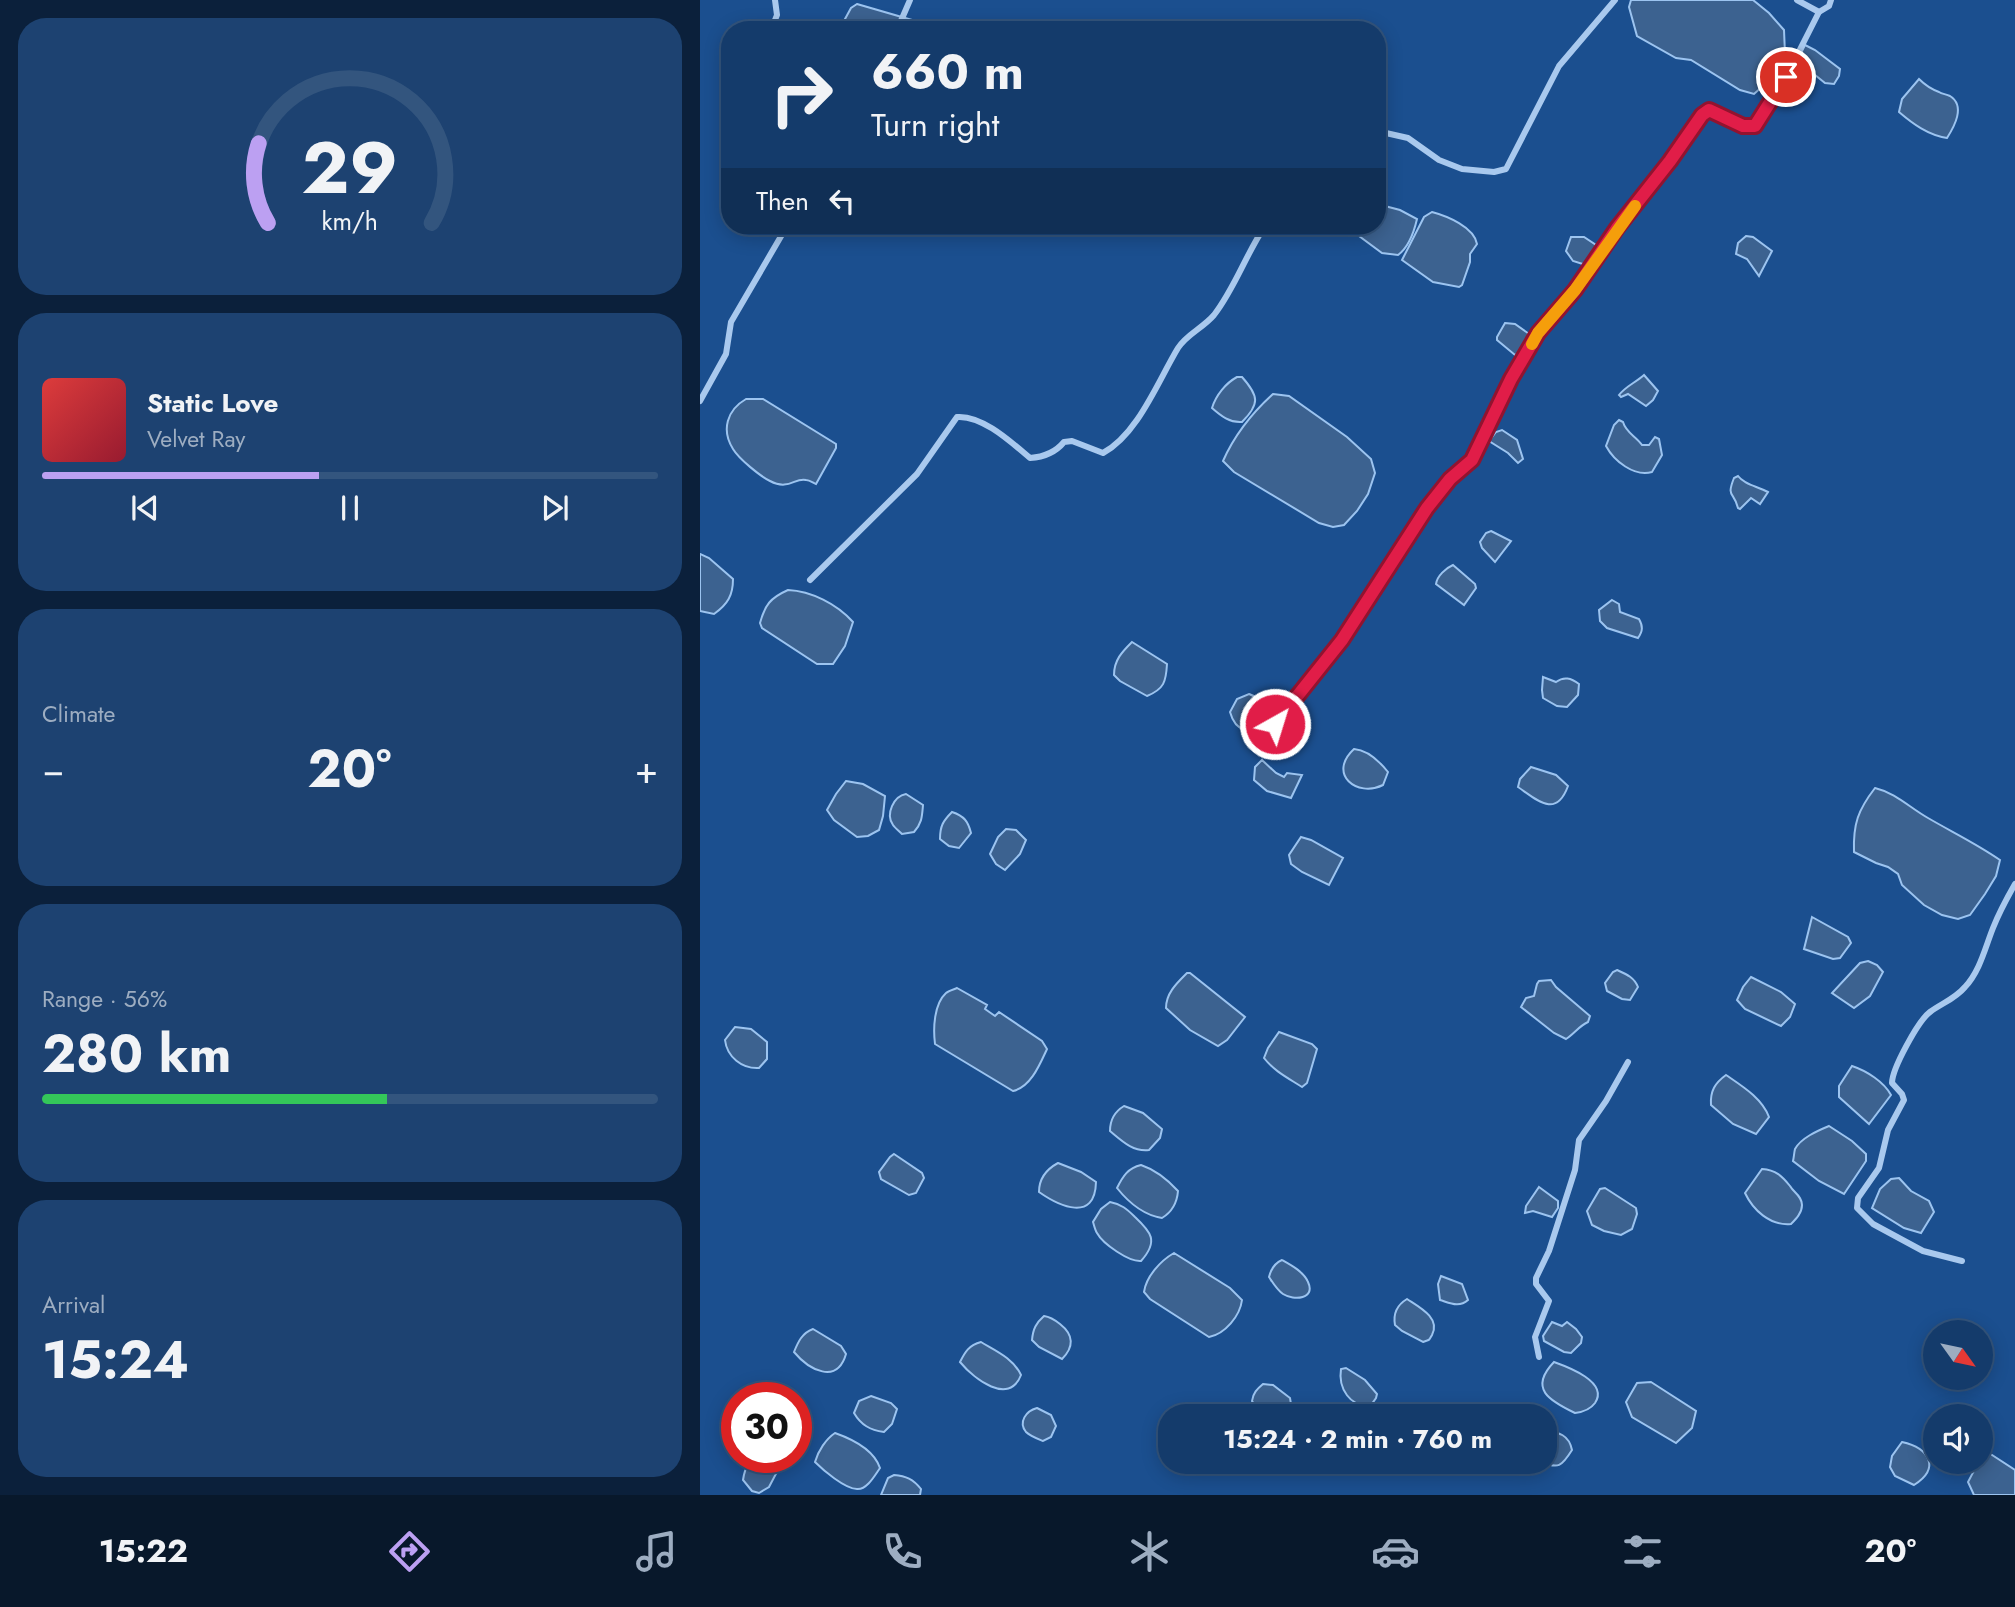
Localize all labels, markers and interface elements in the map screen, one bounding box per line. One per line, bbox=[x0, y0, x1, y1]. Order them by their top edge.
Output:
text: 660 m bbox=[871, 37, 1024, 107]
pin bbox=[1756, 47, 1816, 107]
icon: right bbox=[756, 49, 847, 140]
icon: arrive bbox=[1767, 58, 1805, 96]
text: Turn right bbox=[871, 102, 1000, 148]
text: 29 bbox=[302, 115, 398, 220]
text: Then bbox=[756, 182, 809, 220]
icon: left bbox=[823, 182, 861, 220]
text: km/h bbox=[322, 203, 378, 239]
text: Static Love bbox=[147, 384, 279, 422]
text: Velvet Ray bbox=[147, 422, 245, 456]
icon: previous bbox=[126, 489, 164, 527]
icon: pause bbox=[331, 489, 369, 527]
icon: next bbox=[536, 489, 574, 527]
position arrow bbox=[1238, 687, 1312, 761]
text: Climate bbox=[42, 697, 115, 731]
text: 20° bbox=[308, 731, 392, 807]
text: − bbox=[42, 742, 64, 797]
text: + bbox=[635, 742, 658, 797]
text: Range · 56% bbox=[42, 982, 167, 1016]
text: 280 km bbox=[42, 1016, 231, 1092]
text: Arrival bbox=[42, 1288, 105, 1322]
north arrow bbox=[1923, 1320, 1993, 1390]
map controls bbox=[1923, 1320, 1993, 1474]
text: 15:24 bbox=[42, 1322, 189, 1398]
speed limit sign: 30 bbox=[721, 1382, 812, 1473]
button: sound bbox=[1923, 1404, 1993, 1474]
text: 15:24 · 2 min · 760 m bbox=[1223, 1420, 1492, 1458]
icon: directions bbox=[385, 1527, 434, 1576]
icon: music bbox=[632, 1527, 681, 1576]
icon: phone bbox=[878, 1527, 927, 1576]
icon: climate bbox=[1125, 1527, 1174, 1576]
icon: car bbox=[1371, 1527, 1420, 1576]
icon: filters bbox=[1618, 1527, 1667, 1576]
text: 15:22 bbox=[99, 1528, 188, 1574]
text: 20° bbox=[1864, 1528, 1916, 1574]

